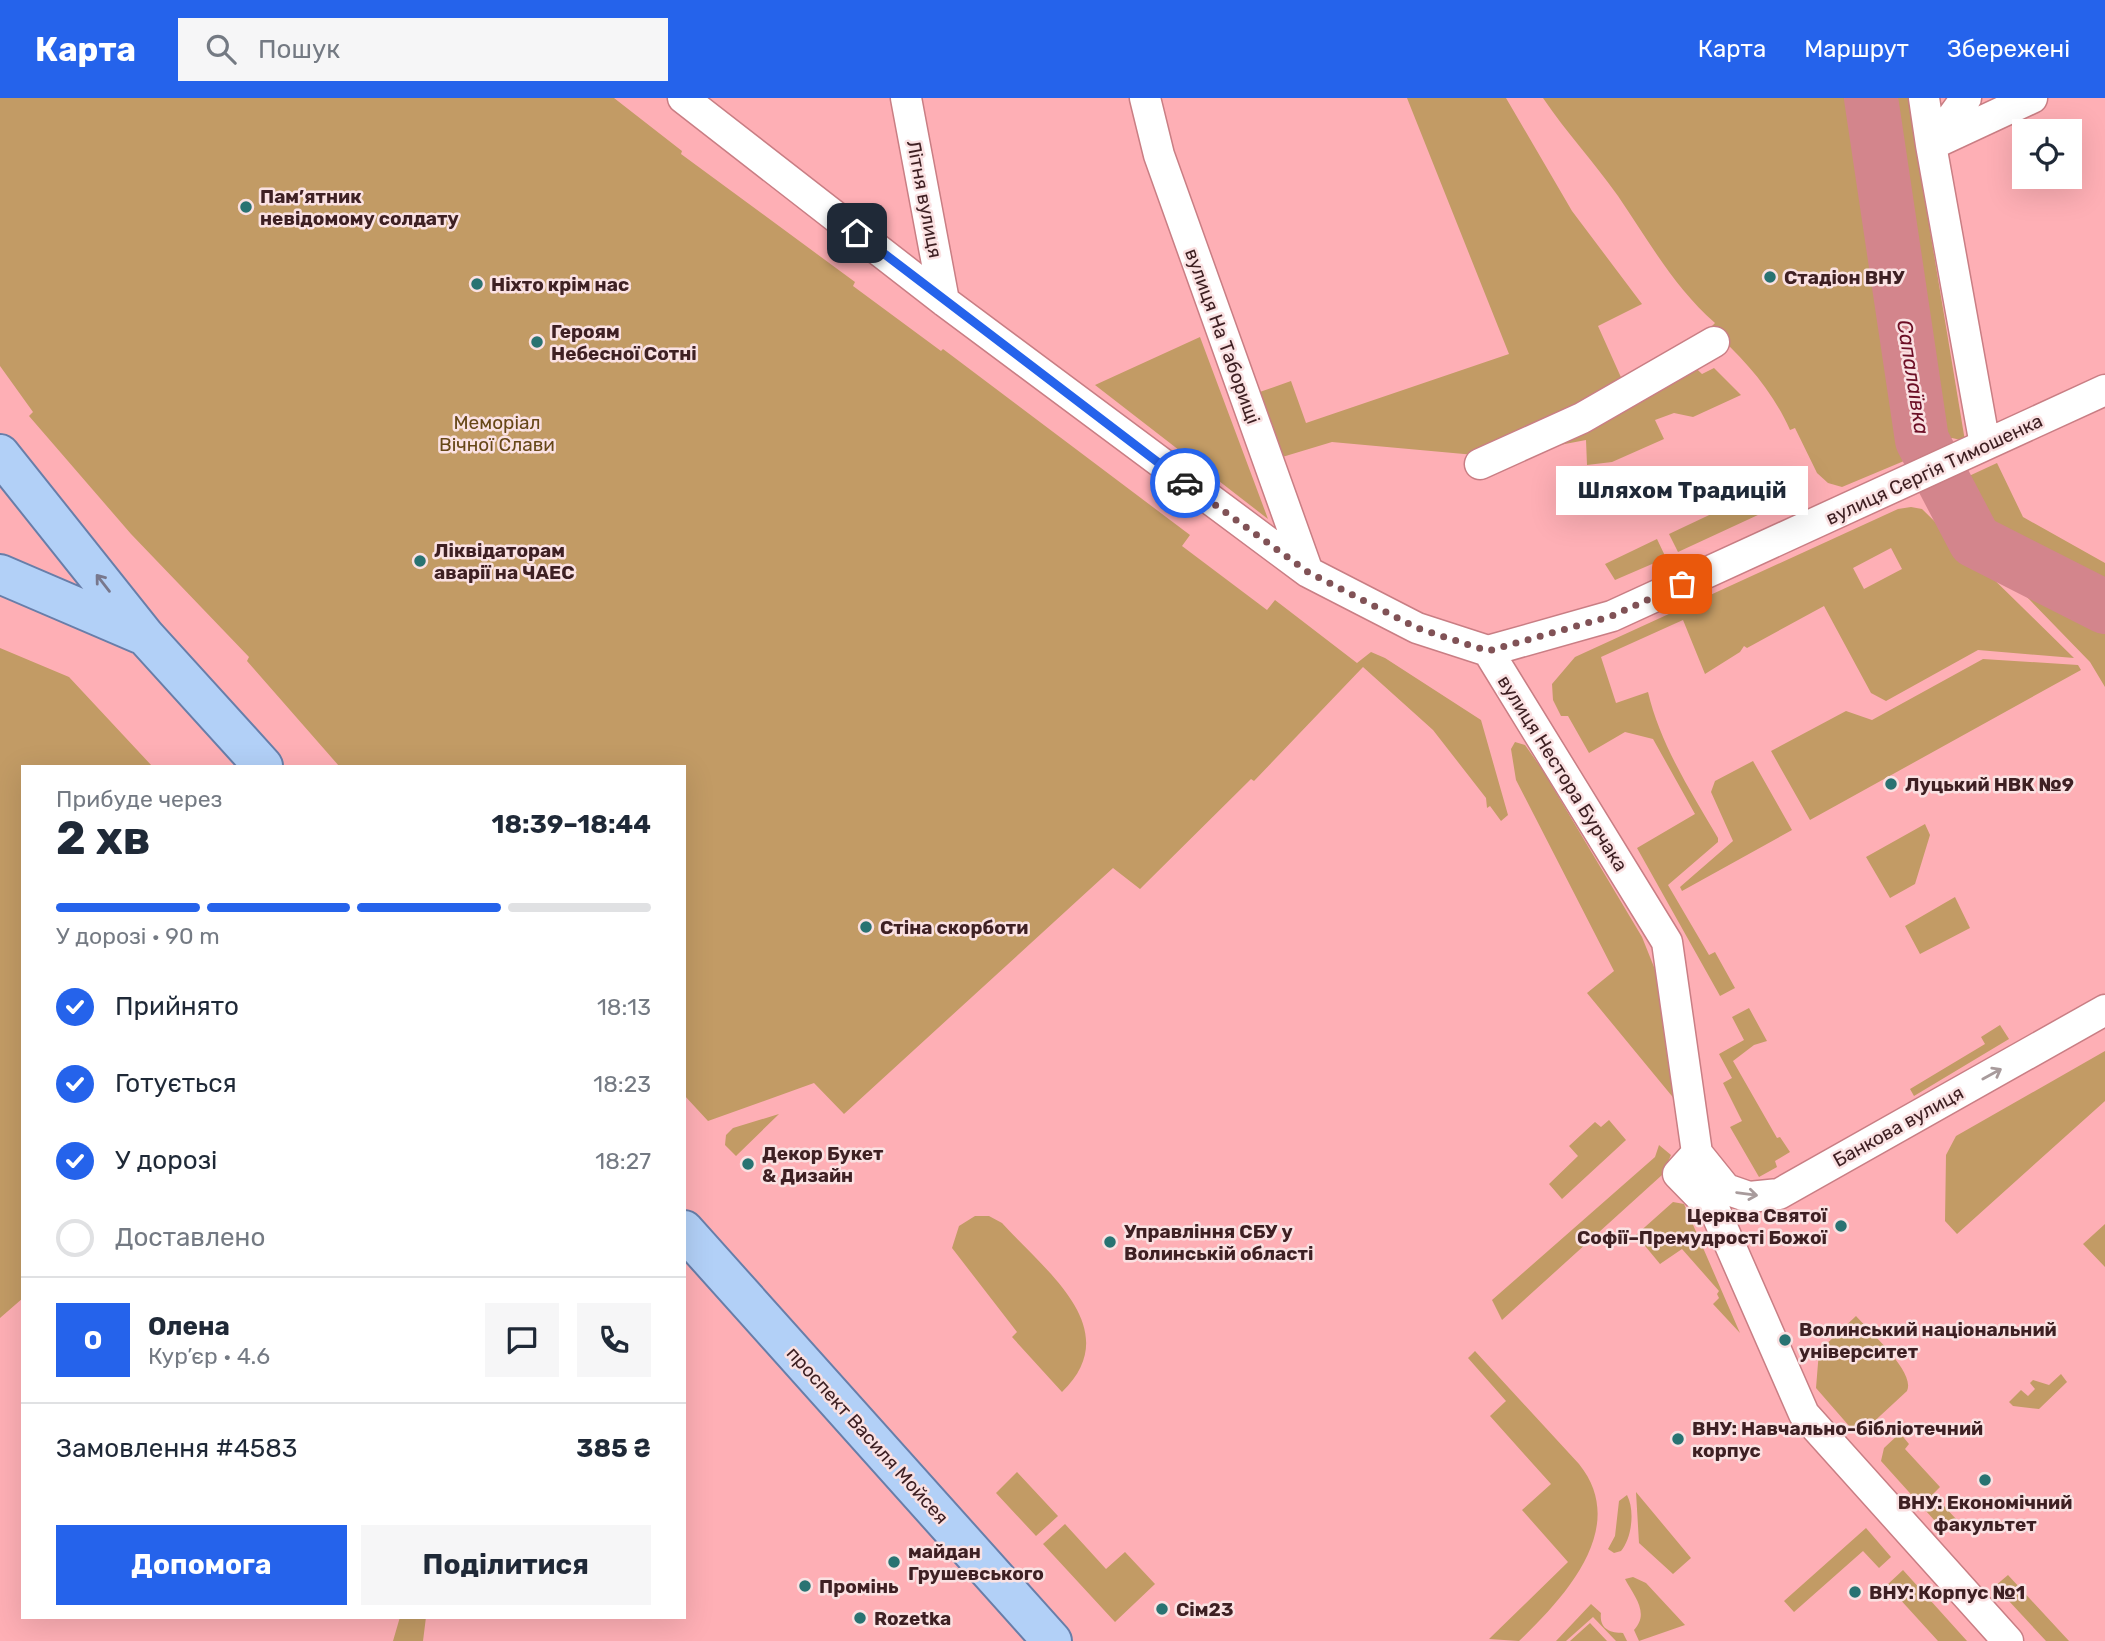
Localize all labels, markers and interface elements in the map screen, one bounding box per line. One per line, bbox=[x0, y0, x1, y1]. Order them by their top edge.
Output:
search box bbox=[178, 18, 668, 81]
text: Карта bbox=[35, 30, 136, 69]
icon: search bbox=[202, 30, 240, 68]
text: Пошук bbox=[258, 34, 340, 65]
text: Карта bbox=[1698, 35, 1766, 63]
text: Маршрут bbox=[1804, 35, 1909, 63]
text: Збережені bbox=[1947, 35, 2070, 63]
map controls bbox=[2012, 119, 2082, 189]
button: locate bbox=[2012, 119, 2082, 189]
street label: Літня вулиця bbox=[902, 138, 947, 260]
place label: Пам’ятник невідомому солдату bbox=[260, 185, 459, 230]
marker: Пам’ятник невідомому солдату bbox=[238, 199, 254, 215]
pin bbox=[827, 203, 887, 263]
icon: home bbox=[838, 214, 876, 252]
street label: вулиця На Таборищі bbox=[1180, 245, 1265, 427]
place label: Стадіон ВНУ bbox=[1784, 266, 1905, 289]
marker: Стадіон ВНУ bbox=[1762, 269, 1778, 285]
place label: Ніхто крім нас bbox=[491, 273, 629, 296]
marker: Ніхто крім нас bbox=[469, 276, 485, 292]
water label: Сапалаївка bbox=[1892, 318, 1935, 436]
place label: Героям Небесної Сотні bbox=[551, 320, 697, 365]
marker: Героям Небесної Сотні bbox=[529, 334, 545, 350]
street label: вулиця Сергія Тимошенка bbox=[1822, 409, 2046, 530]
park label: Меморіал Вічної Слави bbox=[439, 411, 555, 456]
courier bbox=[1150, 448, 1220, 518]
icon: car bbox=[1166, 464, 1204, 502]
callout: Шляхом Традицій bbox=[1556, 465, 1808, 514]
text: Шляхом Традицій bbox=[1578, 476, 1786, 504]
place label: Ліквідаторам аварії на ЧАЕС bbox=[434, 539, 574, 584]
marker: Ліквідаторам аварії на ЧАЕС bbox=[412, 553, 428, 569]
pin bbox=[1652, 554, 1712, 614]
icon: bag bbox=[1663, 565, 1701, 603]
one-way arrow bbox=[95, 574, 110, 593]
street label: вулиця Нестора Бурчака bbox=[1493, 671, 1633, 876]
place label: Луцький НВК №9 bbox=[1905, 773, 2074, 796]
marker: Луцький НВК №9 bbox=[1883, 776, 1899, 792]
text: Прибуде через bbox=[56, 785, 222, 813]
text: 18:39–18:44 bbox=[492, 809, 651, 840]
text: 2 хв bbox=[56, 811, 151, 866]
place label: Стіна скорботи bbox=[880, 916, 1028, 939]
marker: Стіна скорботи bbox=[858, 919, 874, 935]
text: У дорозі · 90 m bbox=[56, 922, 220, 950]
icon: check bbox=[56, 988, 94, 1026]
text: Прийнято bbox=[115, 991, 239, 1022]
text: 18:13 bbox=[597, 993, 651, 1021]
icon: check bbox=[56, 1065, 94, 1103]
one-way arrow bbox=[1981, 1066, 2001, 1080]
text: Готується bbox=[115, 1068, 237, 1099]
text: 18:23 bbox=[593, 1070, 651, 1098]
street label: Банкова вулиця bbox=[1829, 1081, 1968, 1172]
icon: check bbox=[56, 1142, 94, 1180]
place label: Декор Букет & Дизайн bbox=[762, 1142, 884, 1187]
text: У дорозі bbox=[115, 1145, 217, 1176]
text: 18:27 bbox=[595, 1147, 651, 1175]
marker: Декор Букет & Дизайн bbox=[740, 1156, 756, 1172]
one-way arrow bbox=[1735, 1188, 1758, 1201]
place label: Церква Святої Софії–Премудрості Божої bbox=[1577, 1204, 1828, 1249]
marker: Церква Святої Софії–Премудрості Божої bbox=[1833, 1218, 1849, 1234]
place label: Управління СБУ у Волинській області bbox=[1124, 1220, 1313, 1265]
text: Доставлено bbox=[115, 1222, 265, 1253]
marker: Управління СБУ у Волинській області bbox=[1102, 1234, 1118, 1250]
button: chat bbox=[485, 1303, 559, 1377]
button: phone bbox=[577, 1303, 651, 1377]
text: Олена bbox=[148, 1311, 230, 1342]
place label: Волинський національний університет bbox=[1799, 1318, 2057, 1363]
text: О bbox=[84, 1325, 102, 1356]
marker: Волинський національний університет bbox=[1777, 1332, 1793, 1348]
text: Кур’єр · 4.6 bbox=[148, 1342, 270, 1370]
street label: проспект Василя Мойсея bbox=[782, 1342, 953, 1529]
place label: ВНУ: Навчально-бібліотечний корпус bbox=[1692, 1417, 1983, 1462]
marker: ВНУ: Навчально-бібліотечний корпус bbox=[1670, 1431, 1686, 1447]
text: Замовлення #4583 bbox=[56, 1433, 297, 1464]
text: 385 ₴ bbox=[576, 1433, 651, 1464]
marker: ВНУ: Економічний факультет bbox=[1977, 1472, 1993, 1488]
place label: ВНУ: Економічний факультет bbox=[1898, 1491, 2072, 1536]
button: Допомога bbox=[56, 1525, 347, 1605]
button: Поділитися bbox=[361, 1525, 651, 1605]
place label: майдан Грушевського bbox=[908, 1540, 1044, 1585]
marker: майдан Грушевського bbox=[886, 1554, 902, 1570]
place label: Промінь bbox=[819, 1575, 899, 1598]
marker: Промінь bbox=[797, 1578, 813, 1594]
place label: ВНУ: Корпус №1 bbox=[1869, 1581, 2025, 1604]
marker: ВНУ: Корпус №1 bbox=[1847, 1584, 1863, 1600]
place label: Сім23 bbox=[1176, 1598, 1233, 1621]
marker: Сім23 bbox=[1154, 1601, 1170, 1617]
place label: Rozetka bbox=[874, 1607, 951, 1630]
marker: Rozetka bbox=[852, 1610, 868, 1626]

